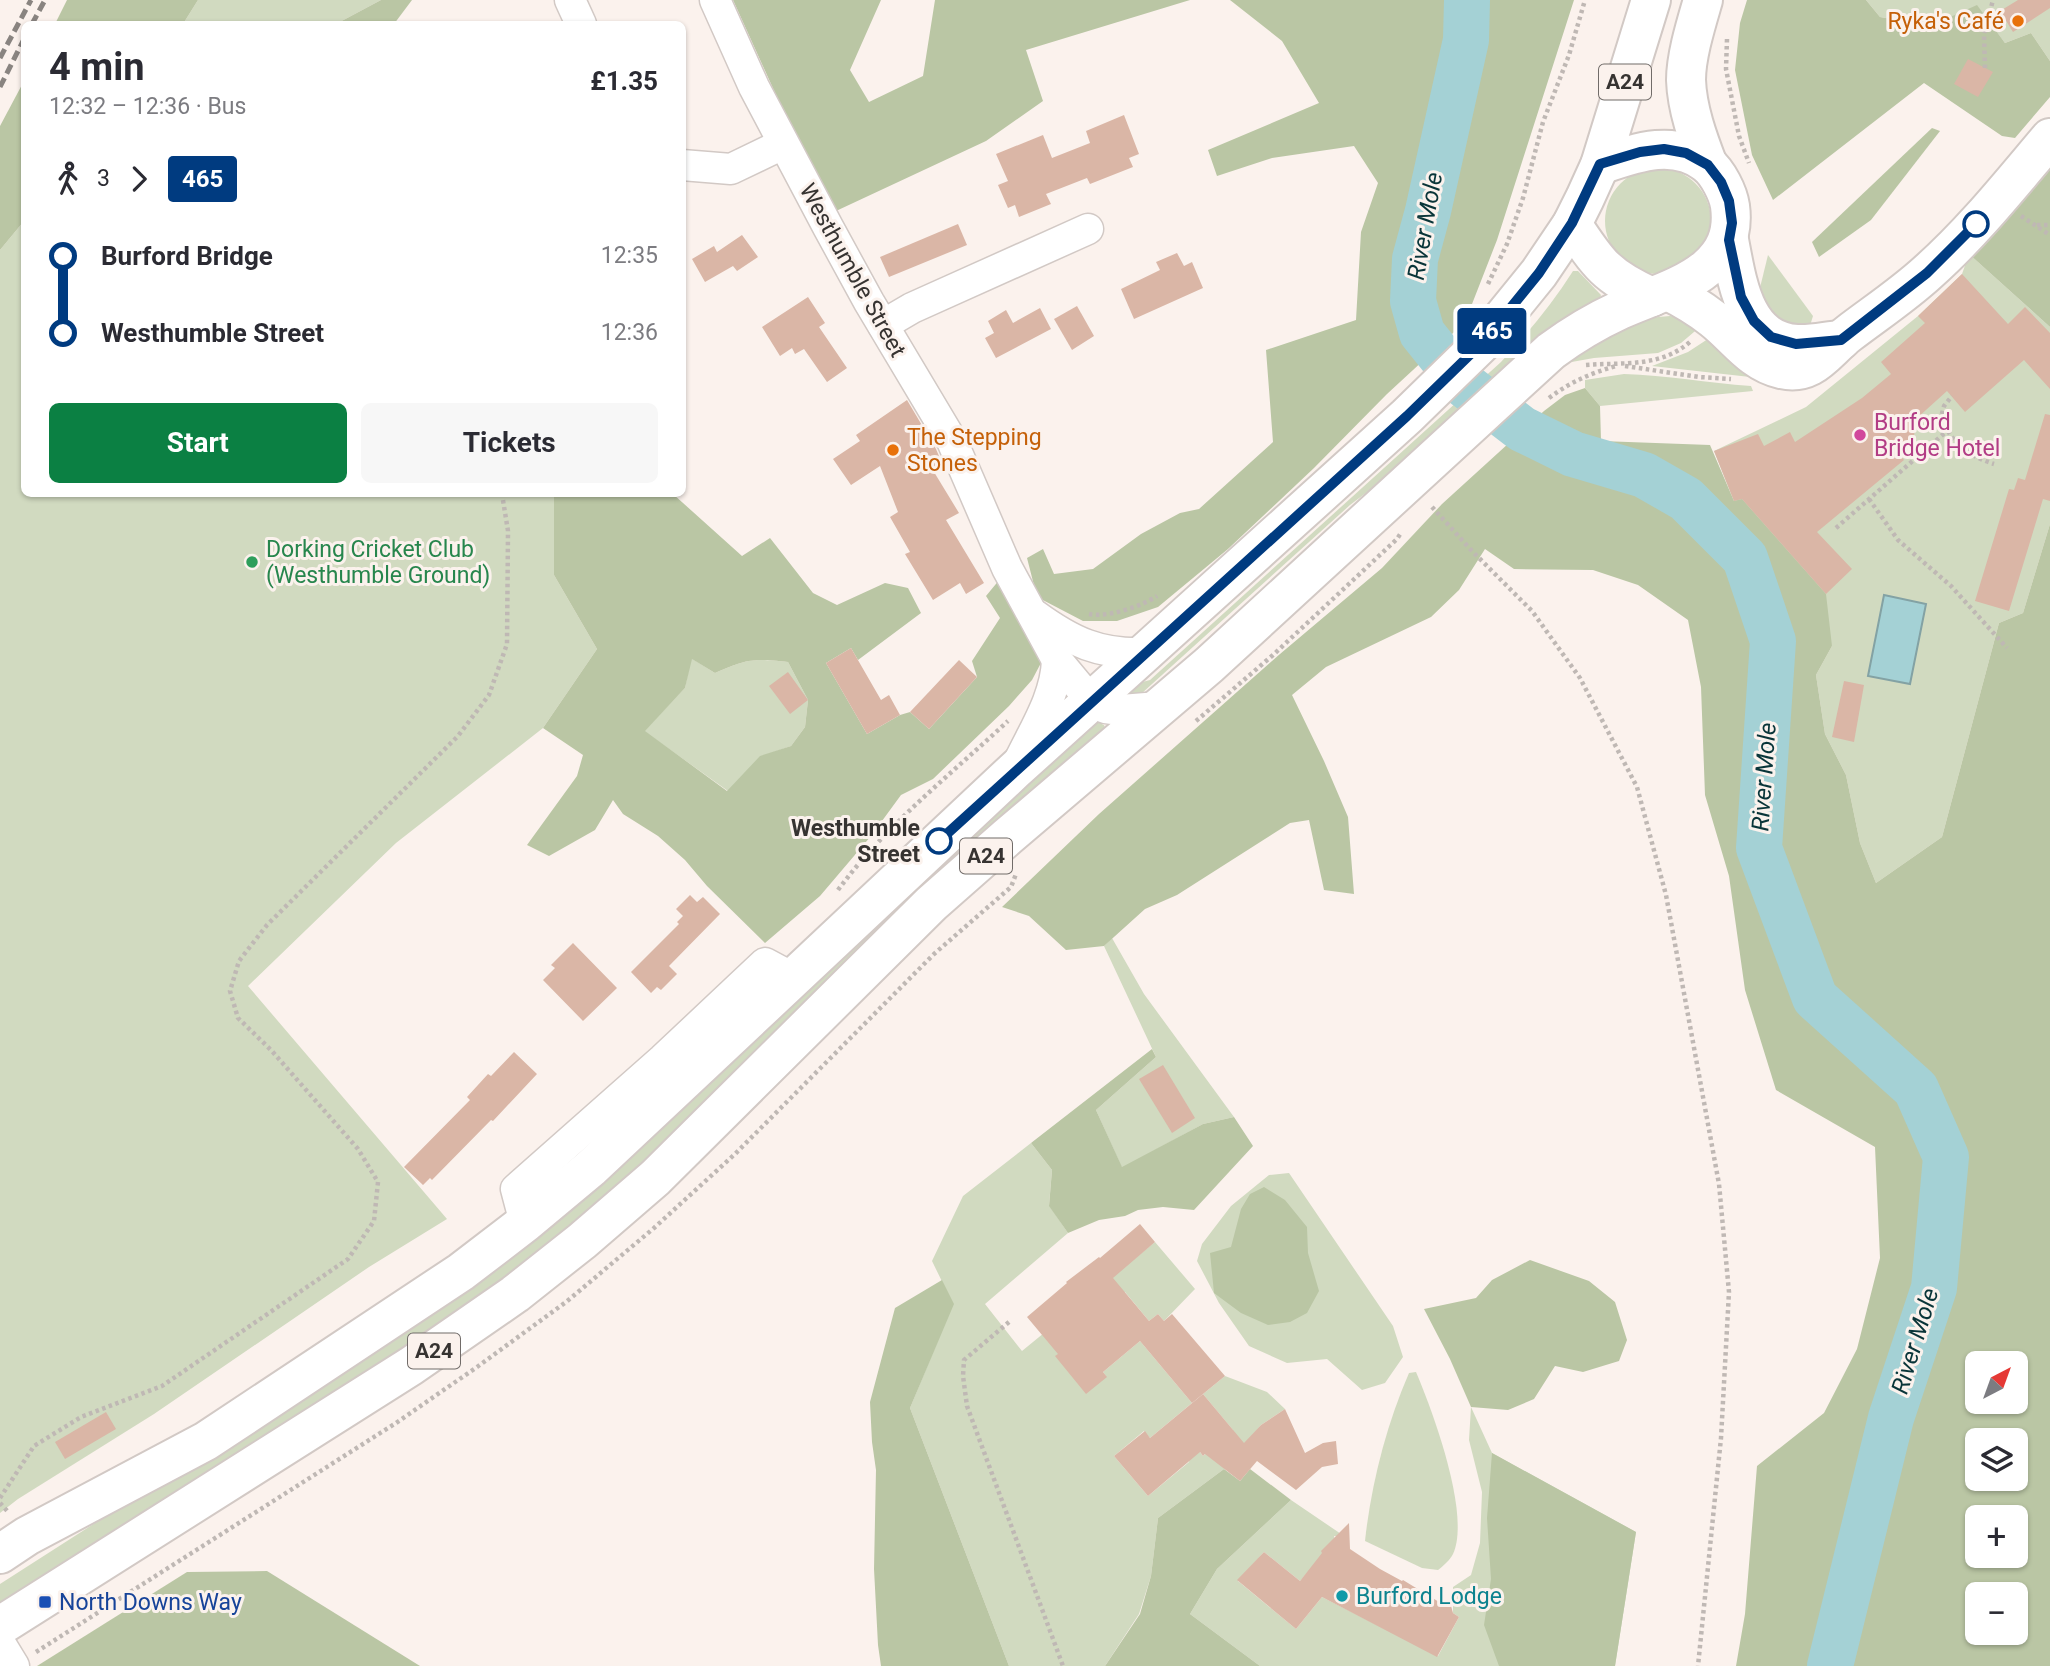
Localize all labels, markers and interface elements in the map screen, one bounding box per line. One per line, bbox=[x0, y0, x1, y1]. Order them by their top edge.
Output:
place label: Ryka's Café bbox=[1887, 8, 2004, 35]
marker: Ryka's Café bbox=[2010, 13, 2026, 29]
text: 4 min bbox=[49, 45, 145, 89]
road number: A24 bbox=[1599, 64, 1651, 100]
text: £1.35 bbox=[590, 66, 658, 96]
text: 12:32 – 12:36 · Bus bbox=[49, 93, 246, 120]
icon: walk bbox=[49, 160, 87, 198]
icon: forward bbox=[120, 160, 158, 198]
text: 3 bbox=[97, 165, 110, 192]
text: 465 bbox=[182, 165, 223, 193]
water label: River Mole bbox=[1402, 170, 1448, 282]
street label: Westhumble Street bbox=[794, 179, 911, 362]
unlabelled marker bbox=[1963, 211, 1989, 237]
text: Burford Bridge bbox=[101, 241, 273, 271]
text: 12:35 bbox=[601, 242, 658, 269]
line badge: 465 bbox=[1452, 308, 1532, 354]
text: 465 bbox=[1471, 317, 1513, 345]
text: Westhumble Street bbox=[101, 318, 324, 348]
text: 12:36 bbox=[601, 319, 658, 346]
button: Start bbox=[49, 403, 347, 483]
button: Tickets bbox=[361, 403, 658, 483]
place label: Burford Bridge Hotel bbox=[1874, 409, 2000, 462]
place label: The Stepping Stones bbox=[907, 424, 1042, 477]
marker: Burford Bridge Hotel bbox=[1852, 427, 1868, 443]
marker: The Stepping Stones bbox=[885, 442, 901, 458]
place label: Dorking Cricket Club (Westhumble Ground) bbox=[266, 536, 490, 589]
marker: Dorking Cricket Club (Westhumble Ground) bbox=[244, 554, 260, 570]
water label: River Mole bbox=[1746, 722, 1782, 832]
place label: Westhumble Street bbox=[791, 815, 920, 868]
marker: Westhumble Street bbox=[926, 828, 952, 854]
road number: A24 bbox=[960, 838, 1012, 874]
water label: River Mole bbox=[1886, 1285, 1944, 1397]
road number: A24 bbox=[408, 1334, 460, 1368]
north arrow bbox=[1965, 1351, 2028, 1414]
map controls bbox=[1965, 1351, 2028, 1645]
button: layers bbox=[1965, 1428, 2028, 1491]
button: + bbox=[1965, 1505, 2028, 1568]
button: − bbox=[1965, 1582, 2028, 1645]
place label: Burford Lodge bbox=[1356, 1583, 1502, 1610]
marker: Burford Lodge bbox=[1334, 1588, 1350, 1604]
place label: North Downs Way bbox=[59, 1589, 242, 1616]
marker: North Downs Way bbox=[37, 1594, 53, 1610]

